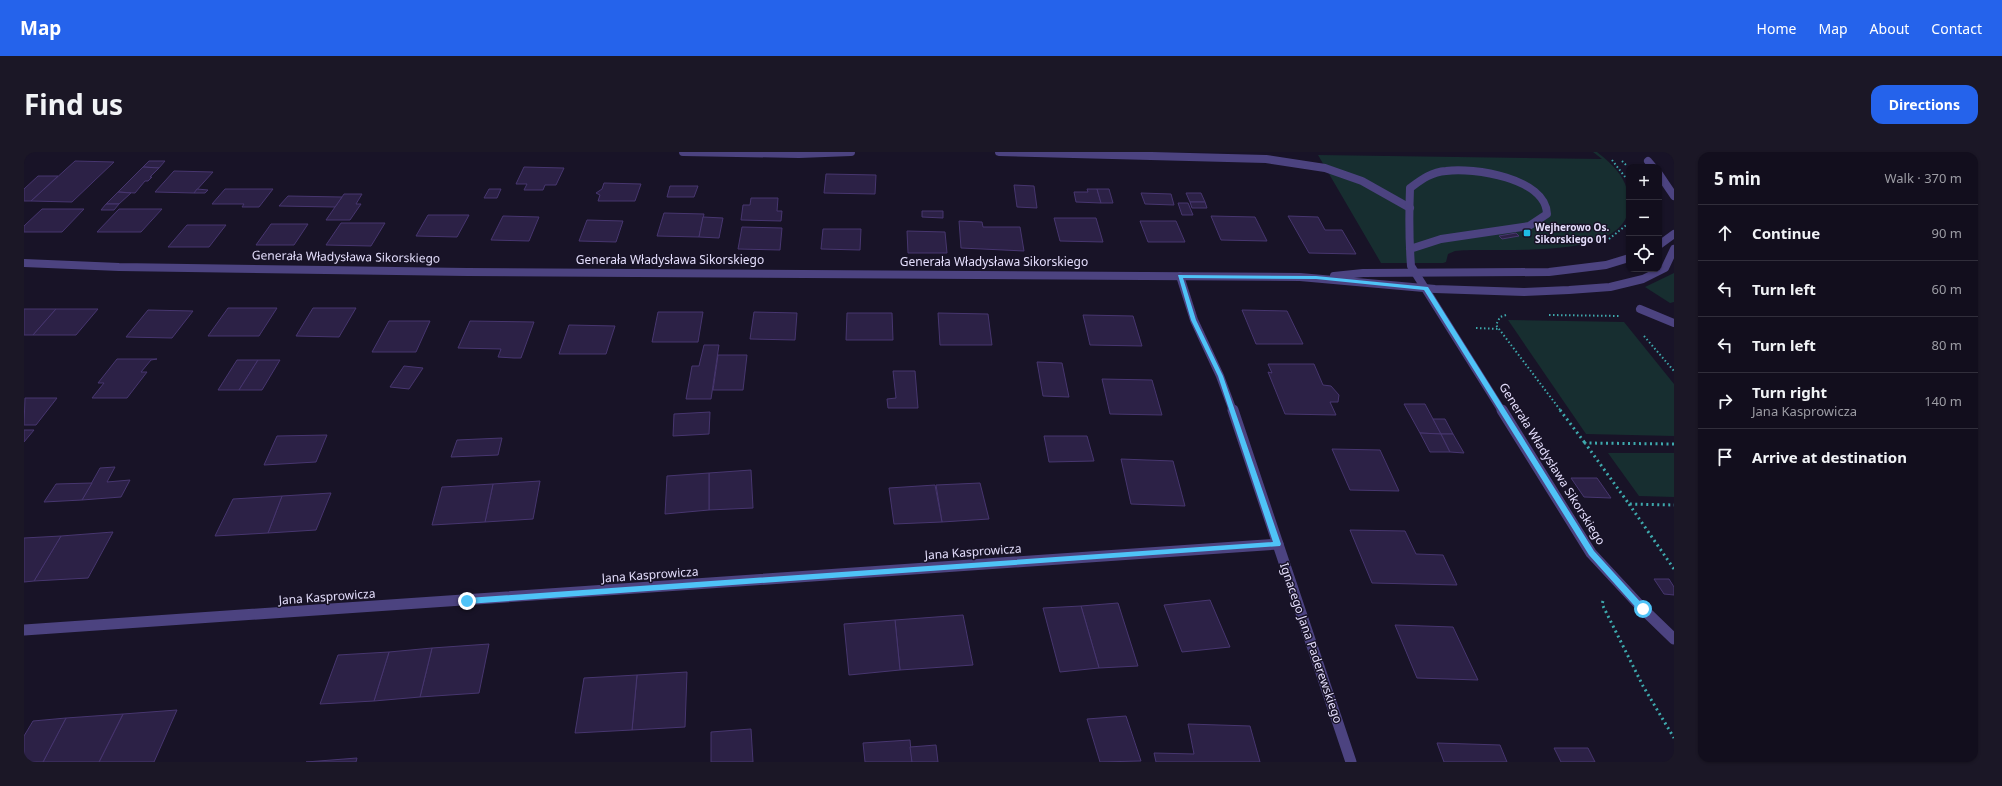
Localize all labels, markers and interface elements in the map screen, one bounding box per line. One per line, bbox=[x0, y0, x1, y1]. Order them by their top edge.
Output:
text: Map bbox=[20, 15, 61, 41]
text: Home bbox=[1757, 19, 1796, 38]
text: Map bbox=[1818, 19, 1848, 38]
text: About bbox=[1870, 19, 1909, 38]
text: Contact bbox=[1931, 19, 1982, 38]
text: Find us bbox=[24, 85, 123, 123]
button: Directions bbox=[1871, 85, 1978, 124]
map controls bbox=[1626, 164, 1662, 272]
button: + bbox=[1626, 164, 1662, 200]
text: 5 min bbox=[1714, 167, 1761, 190]
text: Walk · 370 m bbox=[1884, 169, 1962, 187]
button: − bbox=[1626, 200, 1662, 236]
place label: Wejherowo Os. Sikorskiego 01 bbox=[1535, 220, 1610, 246]
icon: ahead bbox=[1714, 222, 1736, 244]
text: Continue bbox=[1752, 223, 1820, 243]
text: 90 m bbox=[1932, 224, 1962, 242]
marker: Wejherowo Os. Sikorskiego 01 bbox=[1522, 228, 1532, 238]
button: locate bbox=[1626, 236, 1662, 272]
street label: Generała Władysława Sikorskiego bbox=[252, 246, 440, 267]
street label: Generała Władysława Sikorskiego bbox=[576, 251, 764, 268]
street label: Generała Władysława Sikorskiego bbox=[900, 253, 1088, 270]
icon: left bbox=[1714, 278, 1736, 300]
text: Turn left bbox=[1752, 279, 1816, 299]
text: 60 m bbox=[1932, 280, 1962, 298]
icon: left bbox=[1714, 334, 1736, 356]
text: Turn left bbox=[1752, 335, 1816, 355]
text: 80 m bbox=[1932, 336, 1962, 354]
street label: Generała Władysława Sikorskiego bbox=[1495, 379, 1610, 548]
text: Turn right bbox=[1752, 382, 1827, 402]
icon: right bbox=[1714, 390, 1736, 412]
text: 140 m bbox=[1924, 392, 1962, 410]
text: Jana Kasprowicza bbox=[1752, 402, 1857, 420]
icon: arrive bbox=[1714, 446, 1736, 468]
text: Arrive at destination bbox=[1752, 447, 1907, 467]
street label: Jana Kasprowicza bbox=[923, 540, 1022, 563]
street label: Ignacego Jana Paderewskiego bbox=[1276, 560, 1347, 725]
street label: Jana Kasprowicza bbox=[600, 563, 699, 586]
street label: Jana Kasprowicza bbox=[277, 585, 376, 608]
route end bbox=[458, 592, 476, 610]
route start bbox=[1634, 600, 1652, 618]

